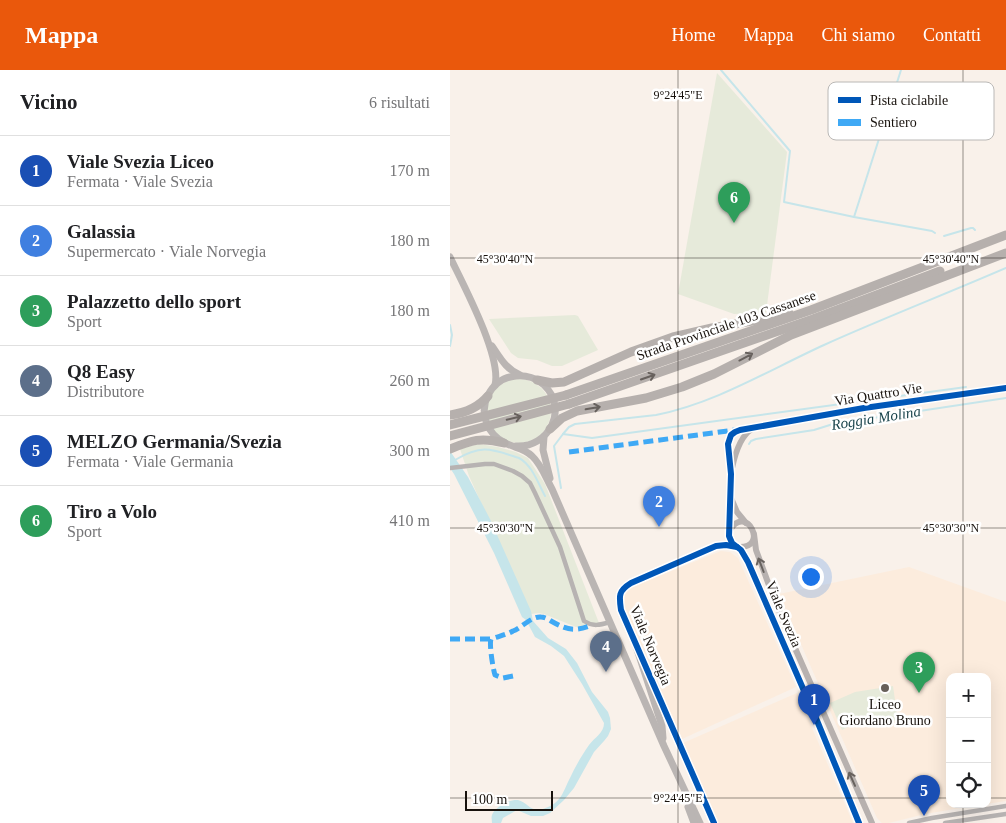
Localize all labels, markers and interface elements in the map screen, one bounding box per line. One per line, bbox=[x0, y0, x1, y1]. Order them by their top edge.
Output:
text: Mappa bbox=[25, 22, 98, 48]
text: Home bbox=[672, 25, 716, 45]
text: Mappa bbox=[744, 25, 793, 45]
text: Chi siamo bbox=[821, 25, 895, 45]
text: Contatti bbox=[923, 25, 981, 45]
legend bbox=[828, 82, 994, 140]
text: 9°24'45"E bbox=[653, 88, 703, 102]
text: Vicino bbox=[20, 90, 78, 114]
text: Pista ciclabile bbox=[870, 93, 948, 108]
text: 6 risultati bbox=[369, 94, 430, 111]
text: Sentiero bbox=[870, 115, 917, 130]
text: Viale Svezia Liceo bbox=[67, 151, 214, 172]
text: 1 bbox=[32, 162, 40, 179]
text: 170 m bbox=[390, 162, 430, 179]
text: Fermata · Viale Svezia bbox=[67, 173, 213, 190]
pin: 6 bbox=[718, 182, 750, 223]
text: Galassia bbox=[67, 221, 136, 242]
text: 2 bbox=[32, 232, 40, 249]
text: 180 m bbox=[390, 232, 430, 249]
text: Supermercato · Viale Norvegia bbox=[67, 243, 266, 260]
text: 45°30'40"N bbox=[477, 252, 534, 266]
text: 45°30'40"N bbox=[923, 252, 980, 266]
street label: Strada Provinciale 103 Cassanese bbox=[635, 288, 818, 363]
text: Palazzetto dello sport bbox=[67, 291, 241, 312]
text: 3 bbox=[32, 302, 40, 319]
text: 180 m bbox=[390, 302, 430, 319]
text: Sport bbox=[67, 313, 102, 330]
one-way arrow bbox=[738, 352, 753, 361]
text: Q8 Easy bbox=[67, 361, 135, 382]
one-way arrow bbox=[640, 371, 656, 381]
text: 4 bbox=[32, 372, 40, 389]
text: 260 m bbox=[390, 372, 430, 389]
street label: Via Quattro Vie bbox=[833, 380, 923, 409]
text: Distributore bbox=[67, 383, 144, 400]
one-way arrow bbox=[584, 402, 600, 412]
water label: Roggia Molina bbox=[829, 403, 922, 433]
one-way arrow bbox=[505, 413, 521, 422]
text: MELZO Germania/Svezia bbox=[67, 431, 282, 452]
text: 5 bbox=[32, 442, 40, 459]
text: 300 m bbox=[390, 442, 430, 459]
text: Fermata · Viale Germania bbox=[67, 453, 233, 470]
pin: 2 bbox=[643, 486, 675, 527]
text: Tiro a Volo bbox=[67, 501, 157, 522]
text: 6 bbox=[32, 512, 40, 529]
text: 410 m bbox=[390, 512, 430, 529]
text: 45°30'30"N bbox=[477, 521, 534, 535]
text: 45°30'30"N bbox=[923, 521, 980, 535]
text: Sport bbox=[67, 523, 102, 540]
one-way arrow bbox=[756, 557, 765, 573]
your location bbox=[798, 564, 824, 590]
street label: Viale Svezia bbox=[763, 579, 804, 650]
street label: Viale Norvegia bbox=[627, 603, 674, 688]
pin: 4 bbox=[590, 631, 622, 672]
pin: 3 bbox=[903, 652, 935, 693]
map controls bbox=[946, 673, 991, 808]
button: + bbox=[946, 673, 991, 718]
marker: Liceo Giordano Bruno bbox=[879, 682, 891, 694]
pin: 1 bbox=[798, 684, 830, 725]
place label: Liceo Giordano Bruno bbox=[839, 697, 931, 728]
button: − bbox=[946, 718, 991, 763]
button: locate bbox=[946, 763, 991, 808]
one-way arrow bbox=[846, 772, 856, 787]
pin: 5 bbox=[908, 775, 940, 816]
scale bar bbox=[465, 788, 552, 811]
text: 9°24'45"E bbox=[653, 791, 703, 805]
text: 100 m bbox=[472, 792, 507, 807]

